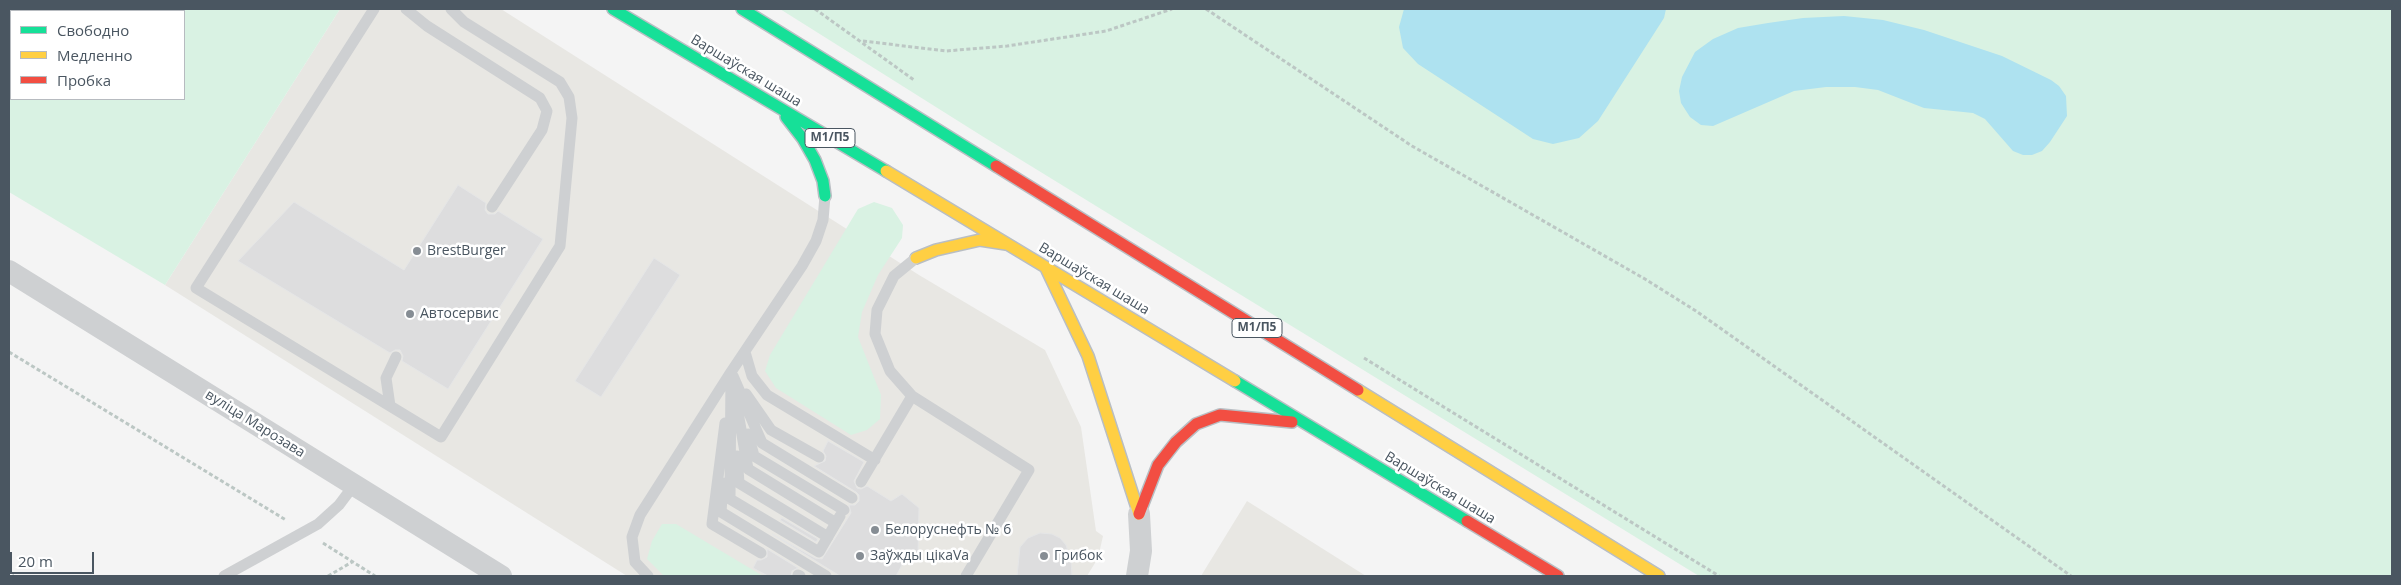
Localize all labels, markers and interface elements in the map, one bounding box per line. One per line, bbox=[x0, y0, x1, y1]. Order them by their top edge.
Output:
legend bbox=[10, 10, 185, 100]
text: Свободно bbox=[57, 20, 129, 40]
street label: Варшаўская шаша bbox=[688, 31, 804, 111]
text: Медленно bbox=[57, 45, 133, 65]
text: Пробка bbox=[57, 70, 111, 90]
road number: М1/П5 bbox=[805, 128, 855, 148]
street label: Варшаўская шаша bbox=[1036, 239, 1152, 319]
place label: BrestBurger bbox=[427, 243, 506, 259]
marker: BrestBurger bbox=[411, 245, 423, 257]
place label: Автосервис bbox=[420, 306, 499, 322]
marker: Автосервис bbox=[404, 308, 416, 320]
road number: М1/П5 bbox=[1232, 318, 1282, 338]
street label: вуліца Марозава bbox=[202, 387, 308, 461]
street label: Варшаўская шаша bbox=[1382, 448, 1498, 528]
place label: Белоруснефть № 6 bbox=[885, 522, 1011, 538]
marker: Белоруснефть № 6 bbox=[869, 524, 881, 536]
scale bar bbox=[12, 542, 96, 574]
place label: Заўжды цікаVа bbox=[870, 548, 969, 564]
place label: Грибок bbox=[1054, 548, 1103, 564]
marker: Заўжды цікаVа bbox=[854, 550, 866, 562]
marker: Грибок bbox=[1038, 550, 1050, 562]
text: 20 m bbox=[18, 551, 53, 571]

